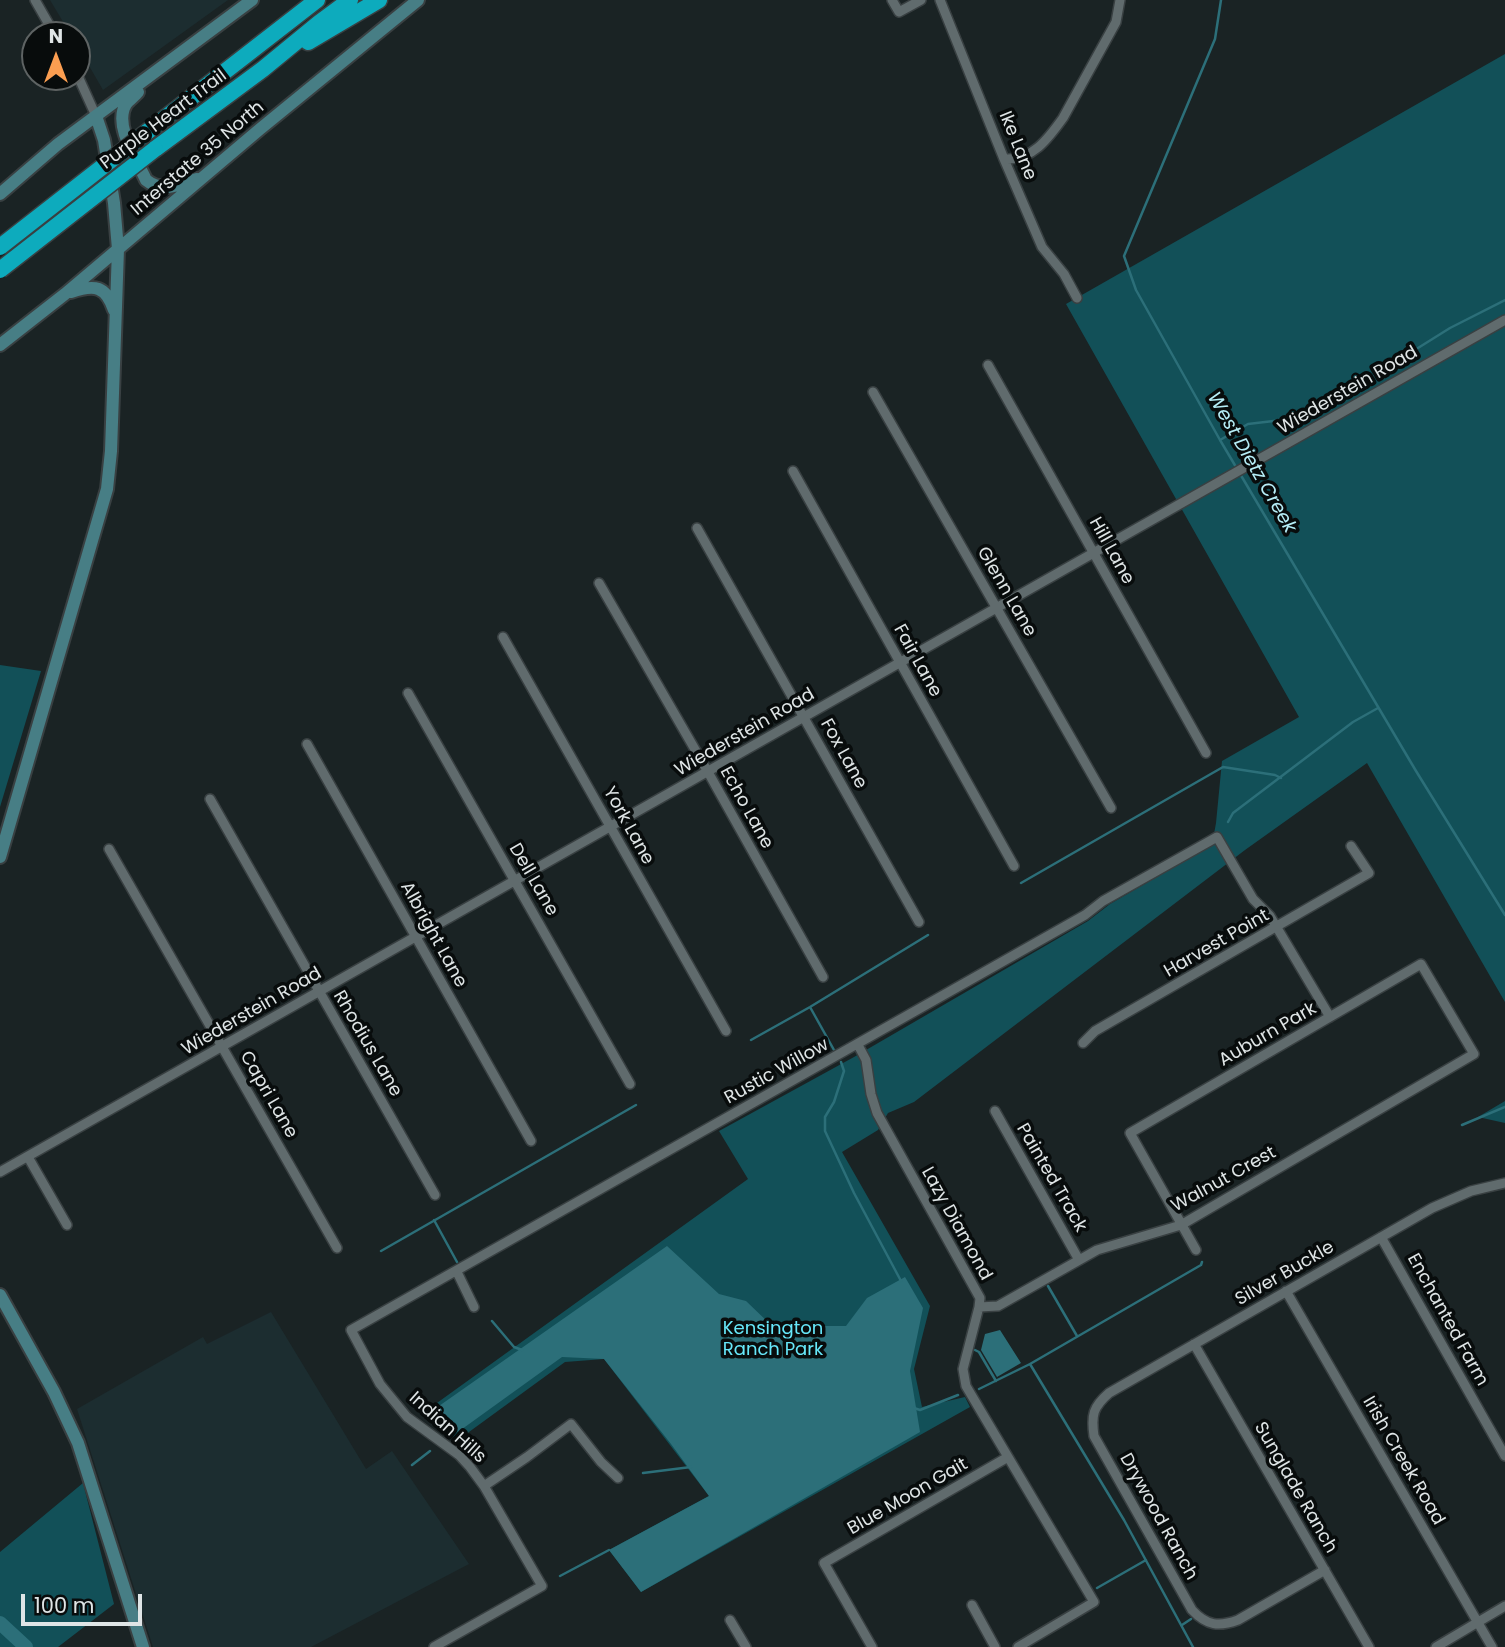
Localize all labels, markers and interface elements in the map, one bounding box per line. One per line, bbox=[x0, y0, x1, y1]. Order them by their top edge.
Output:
north arrow bbox=[21, 21, 91, 91]
text: N bbox=[49, 23, 63, 50]
street label: Purple Heart Trail bbox=[97, 65, 231, 175]
street label: Interstate 35 North bbox=[127, 97, 269, 221]
street label: Ike Lane bbox=[993, 108, 1041, 184]
street label: Wiederstein Road bbox=[1274, 342, 1422, 440]
water label: West Dietz Creek bbox=[1201, 388, 1301, 538]
street label: Hill Lane bbox=[1084, 514, 1138, 588]
street label: Glenn Lane bbox=[972, 543, 1040, 641]
street label: Fair Lane bbox=[888, 621, 946, 701]
street label: Wiederstein Road bbox=[671, 684, 819, 782]
street label: Fox Lane bbox=[815, 715, 871, 793]
street label: Echo Lane bbox=[715, 763, 777, 853]
street label: York Lane bbox=[598, 783, 658, 869]
street label: Dell Lane bbox=[504, 840, 562, 920]
street label: Albright Lane bbox=[395, 878, 471, 992]
street label: Harvest Point bbox=[1161, 905, 1273, 983]
street label: Wiederstein Road bbox=[178, 963, 326, 1061]
street label: Rhodius Lane bbox=[328, 987, 406, 1101]
street label: Auburn Park bbox=[1215, 998, 1321, 1072]
street label: Rustic Willow bbox=[721, 1035, 833, 1109]
street label: Capri Lane bbox=[234, 1048, 302, 1142]
street label: Painted Track bbox=[1011, 1120, 1091, 1236]
street label: Walnut Crest bbox=[1168, 1142, 1280, 1218]
street label: Lazy Diamond bbox=[916, 1164, 996, 1284]
street label: Silver Buckle bbox=[1232, 1237, 1338, 1311]
street label: Enchanted Farm bbox=[1402, 1250, 1492, 1390]
park label: Kensington Ranch Park bbox=[723, 1318, 823, 1360]
street label: Indian Hills bbox=[404, 1388, 490, 1468]
street label: Irish Creek Road bbox=[1357, 1393, 1449, 1529]
street label: Sunglade Ranch bbox=[1249, 1419, 1341, 1557]
street label: Drywood Ranch bbox=[1114, 1450, 1202, 1584]
street label: Blue Moon Gait bbox=[844, 1454, 972, 1540]
scale bar bbox=[24, 1580, 145, 1624]
text: 100 m bbox=[34, 1591, 94, 1620]

